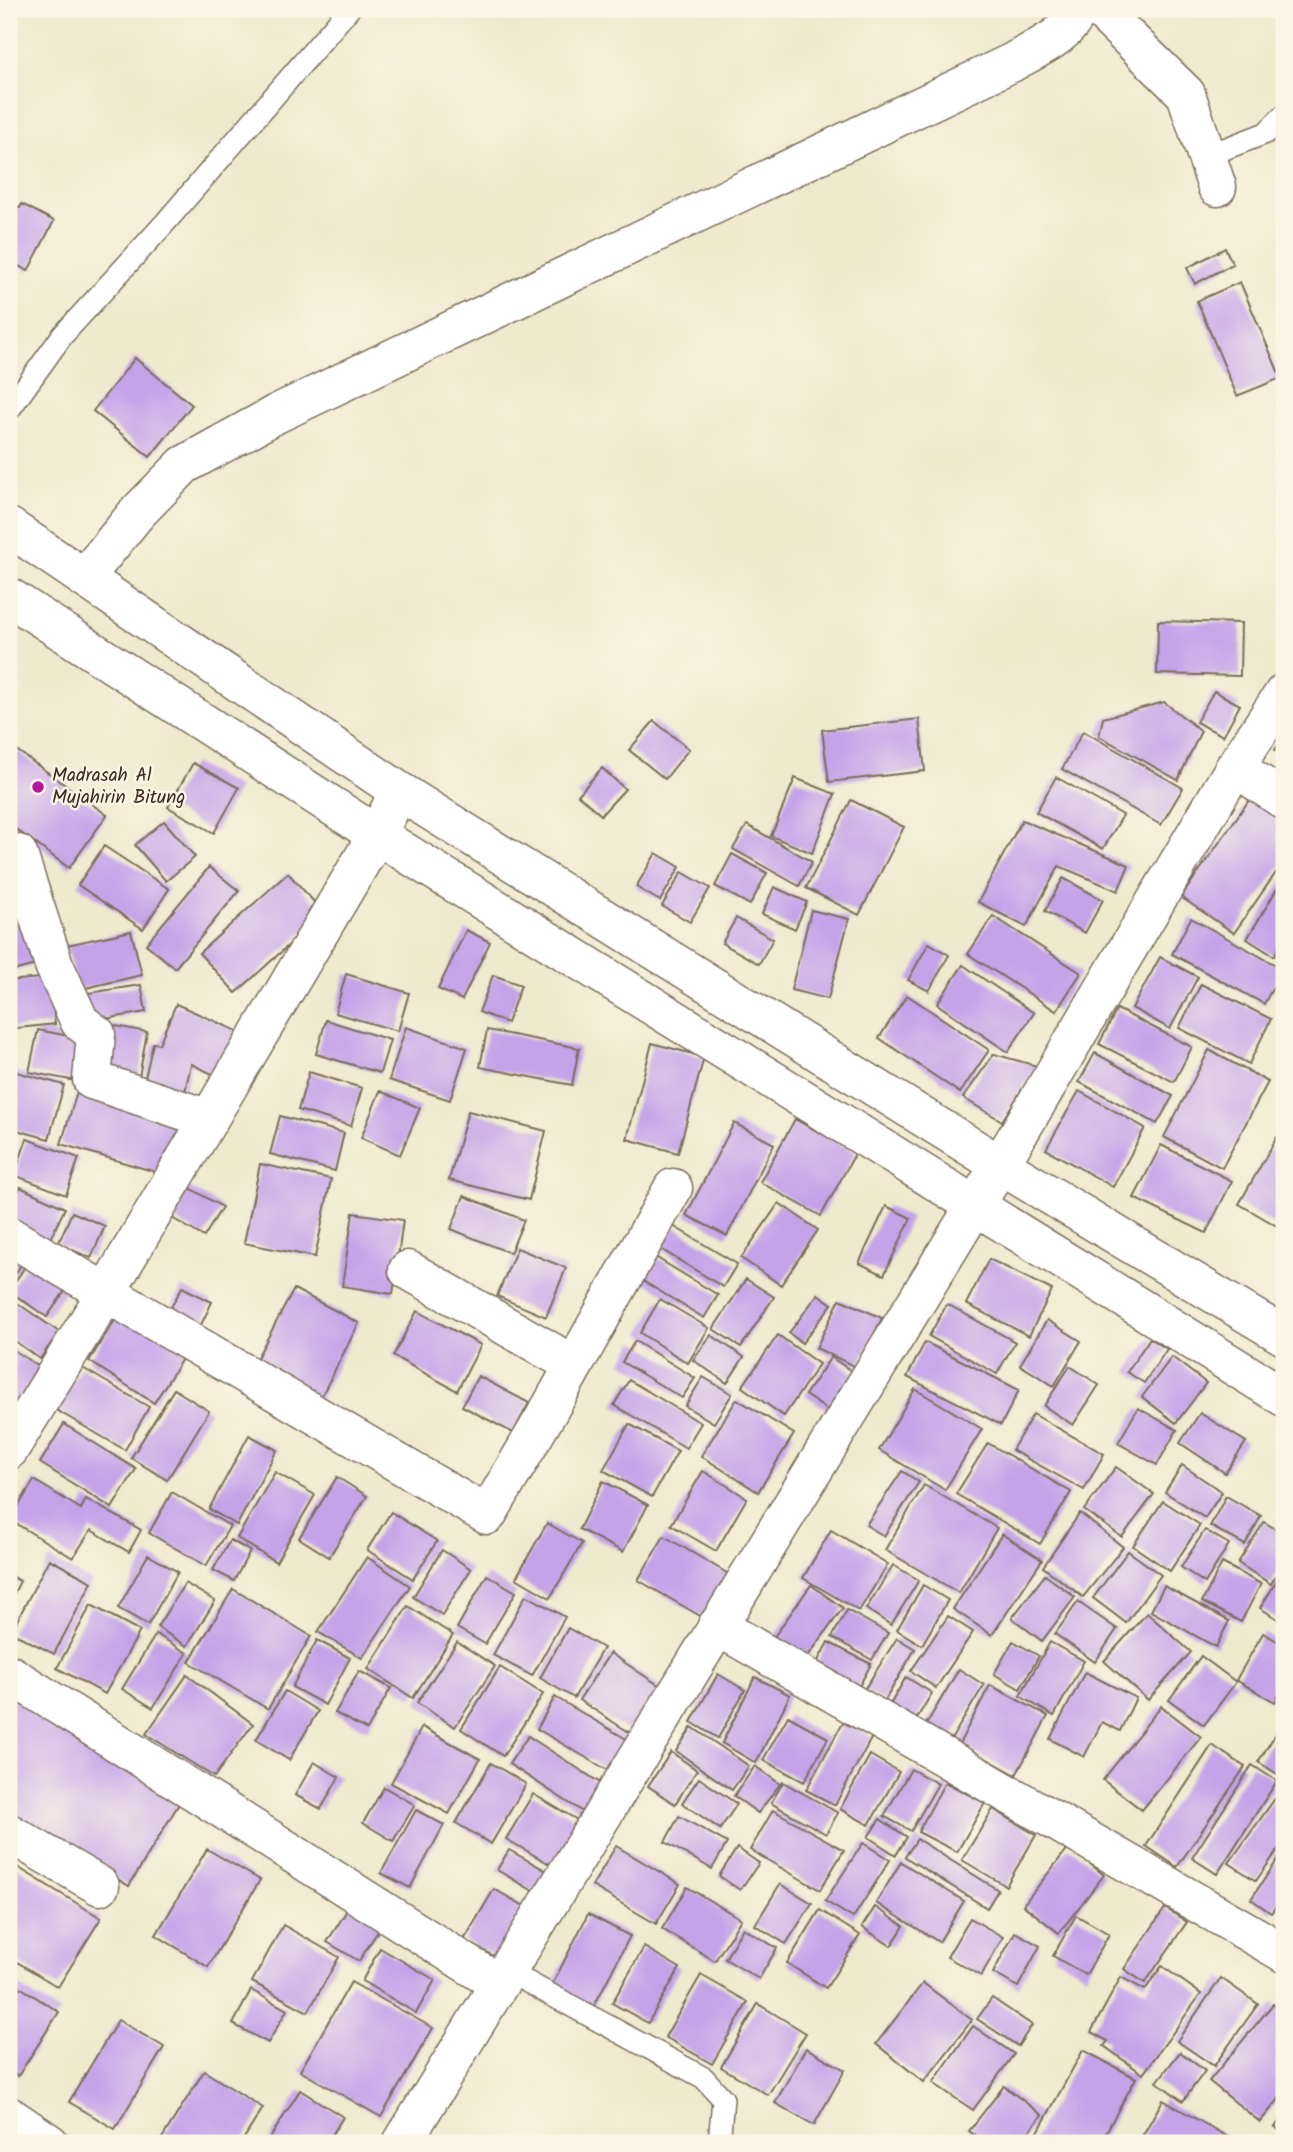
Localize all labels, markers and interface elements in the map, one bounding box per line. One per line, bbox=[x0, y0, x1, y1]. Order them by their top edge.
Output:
place label: Madrasah Al Mujahirin Bitung bbox=[52, 761, 185, 813]
marker: Madrasah Al Mujahirin Bitung bbox=[30, 779, 46, 795]

